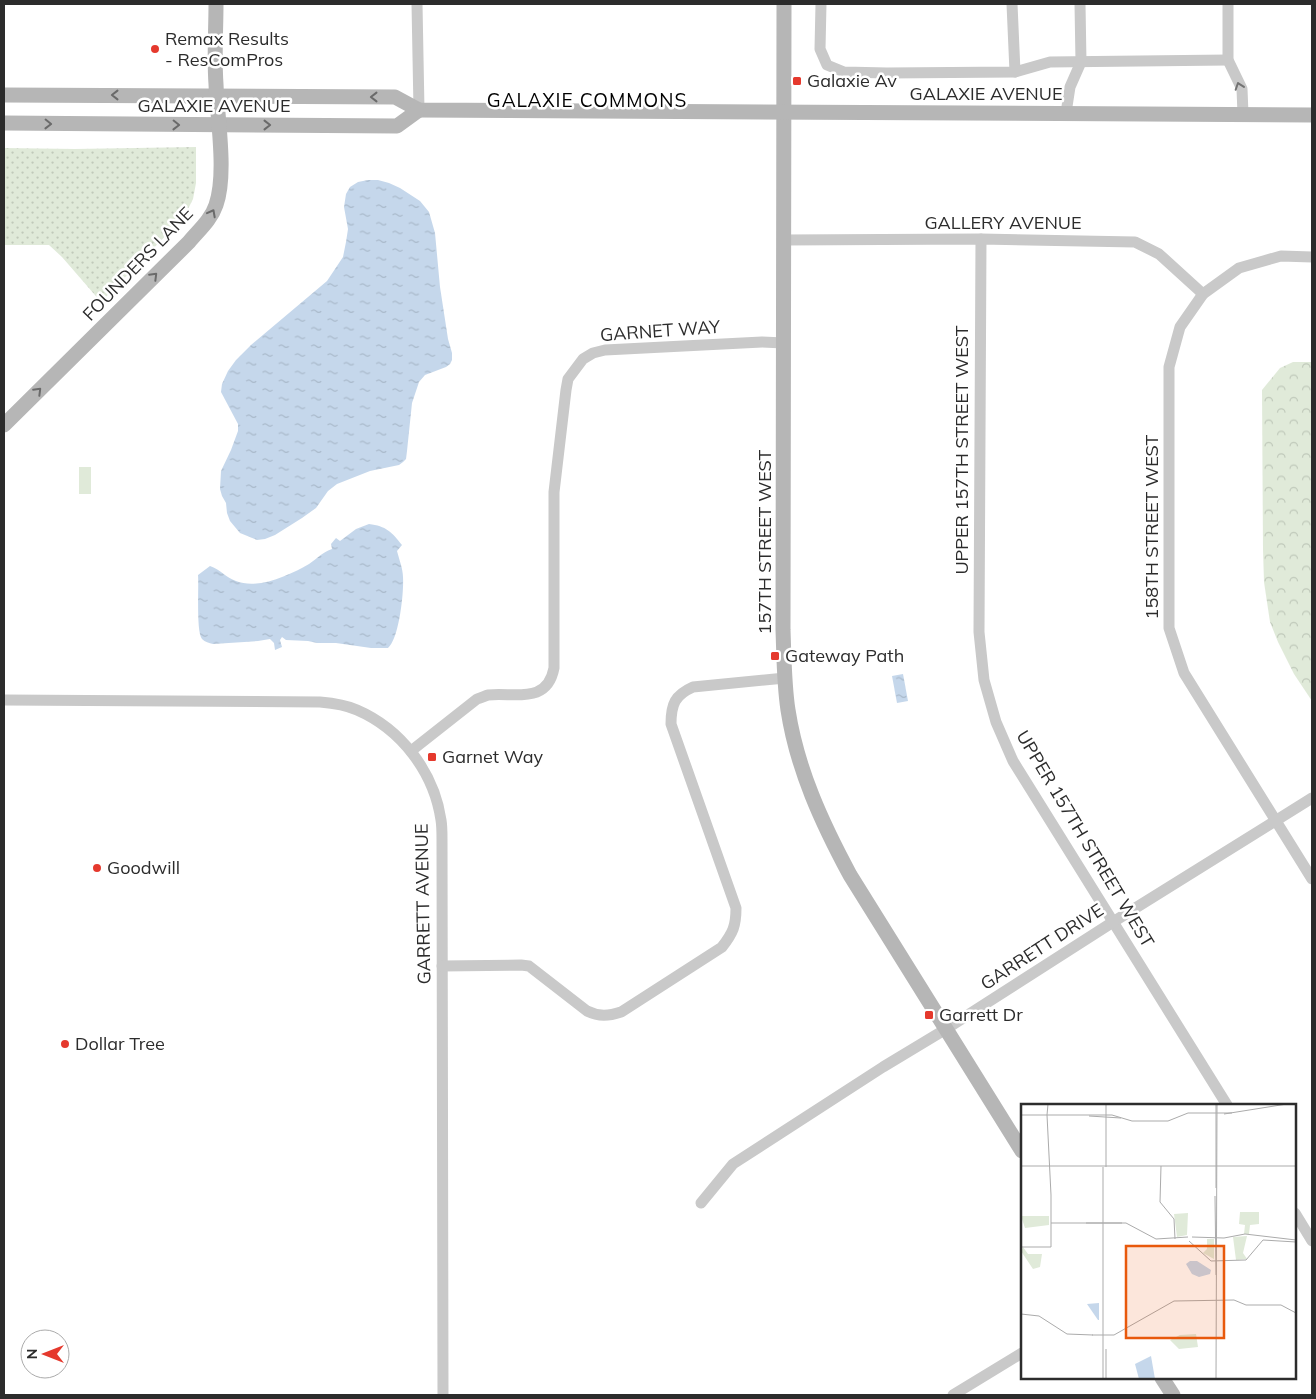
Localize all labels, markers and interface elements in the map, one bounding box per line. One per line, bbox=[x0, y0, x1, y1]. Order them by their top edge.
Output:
place label: Remax Results - ResComPros bbox=[165, 27, 289, 71]
marker: Remax Results - ResComPros bbox=[149, 43, 161, 55]
place label: Galaxie Av bbox=[807, 69, 897, 92]
marker: Galaxie Av bbox=[791, 75, 803, 87]
street label: GALAXIE AVENUE bbox=[910, 82, 1063, 105]
one-way arrow bbox=[1235, 82, 1245, 91]
district label: GALAXIE COMMONS bbox=[487, 88, 687, 112]
one-way arrow bbox=[111, 90, 118, 100]
one-way arrow bbox=[369, 92, 377, 102]
street label: GALAXIE AVENUE bbox=[138, 94, 291, 117]
one-way arrow bbox=[44, 118, 52, 129]
one-way arrow bbox=[172, 120, 180, 130]
one-way arrow bbox=[264, 120, 271, 130]
street label: FOUNDERS LANE bbox=[77, 202, 198, 325]
one-way arrow bbox=[206, 209, 216, 218]
street label: GALLERY AVENUE bbox=[924, 211, 1082, 234]
one-way arrow bbox=[148, 273, 157, 282]
street label: GARNET WAY bbox=[599, 315, 722, 346]
street label: UPPER 157TH STREET WEST bbox=[950, 325, 973, 575]
one-way arrow bbox=[32, 388, 41, 397]
street label: 158TH STREET WEST bbox=[1140, 434, 1163, 619]
street label: 157TH STREET WEST bbox=[753, 449, 776, 634]
place label: Gateway Path bbox=[785, 644, 904, 667]
marker: Gateway Path bbox=[769, 650, 781, 662]
street label: UPPER 157TH STREET WEST bbox=[1011, 726, 1159, 952]
place label: Garnet Way bbox=[442, 745, 544, 768]
marker: Garnet Way bbox=[426, 751, 438, 763]
street label: GARRETT AVENUE bbox=[410, 823, 435, 985]
place label: Goodwill bbox=[107, 856, 180, 879]
marker: Goodwill bbox=[91, 862, 103, 874]
street label: GARRETT DRIVE bbox=[976, 898, 1108, 995]
place label: Garrett Dr bbox=[939, 1003, 1023, 1026]
marker: Garrett Dr bbox=[923, 1009, 935, 1021]
place label: Dollar Tree bbox=[75, 1032, 165, 1055]
marker: Dollar Tree bbox=[59, 1038, 71, 1050]
inset map bbox=[1021, 1104, 1296, 1379]
north arrow bbox=[20, 1329, 70, 1379]
text: N bbox=[23, 1349, 41, 1359]

